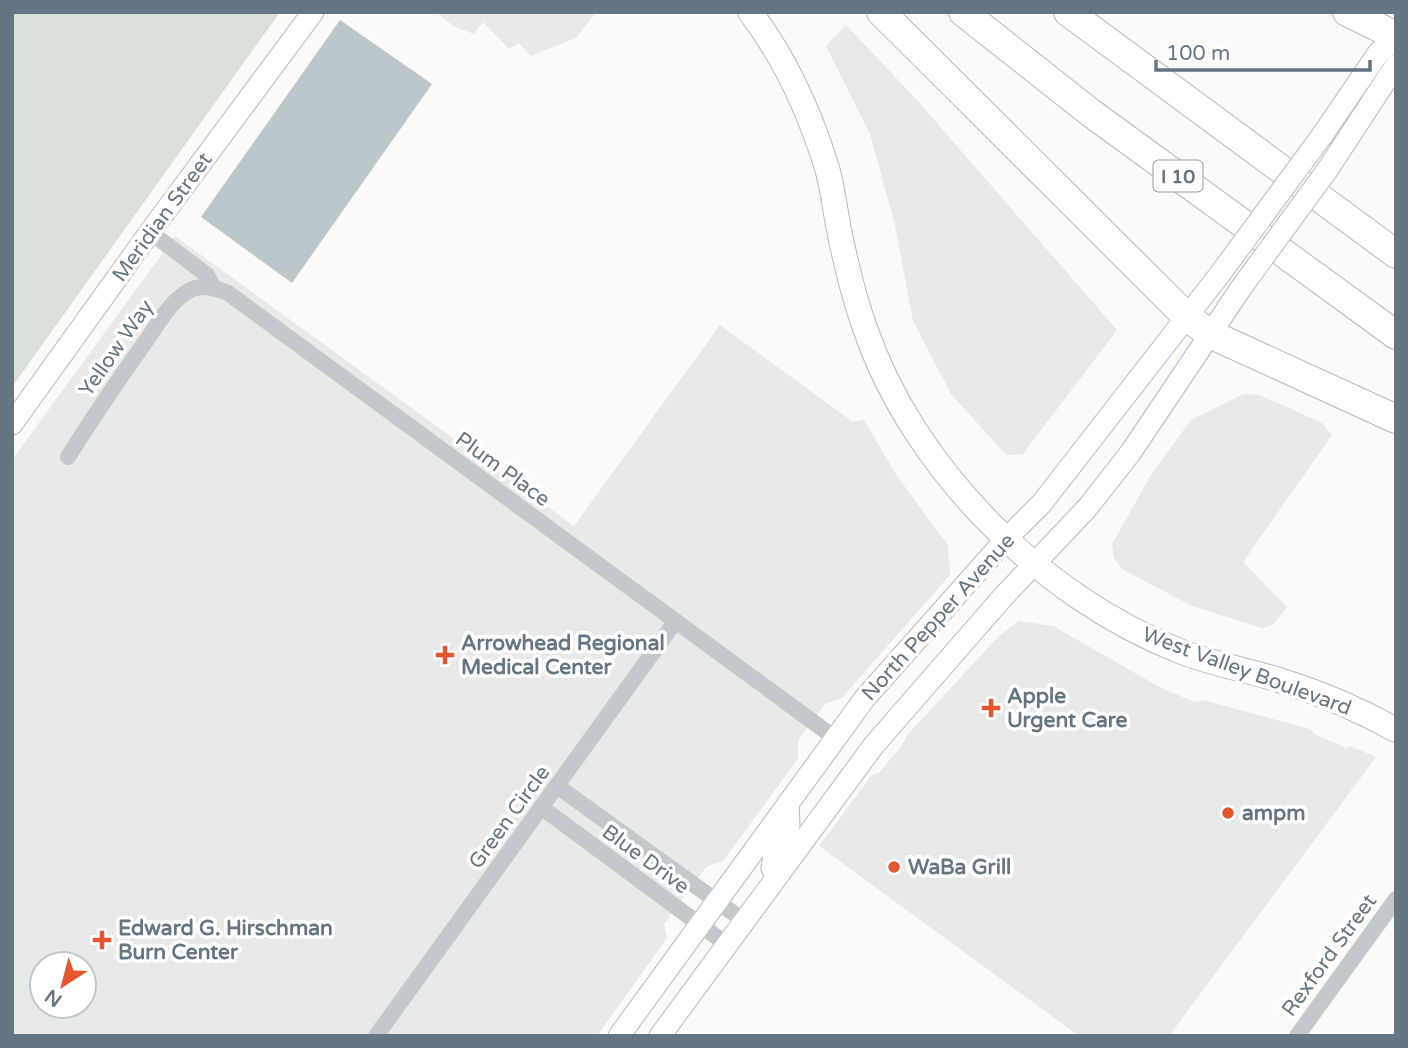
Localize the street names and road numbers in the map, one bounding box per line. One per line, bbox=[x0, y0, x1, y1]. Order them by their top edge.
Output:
street label: Meridian Street bbox=[107, 148, 218, 287]
road number: I 10 bbox=[1154, 160, 1202, 192]
street label: Yellow Way bbox=[74, 295, 159, 401]
street label: Plum Place bbox=[451, 427, 555, 512]
street label: North Pepper Avenue bbox=[857, 528, 1020, 706]
street label: West Valley Boulevard bbox=[1139, 622, 1355, 721]
street label: Green Circle bbox=[464, 761, 555, 874]
street label: Blue Drive bbox=[597, 819, 694, 899]
street label: Rexford Street bbox=[1277, 889, 1382, 1021]

